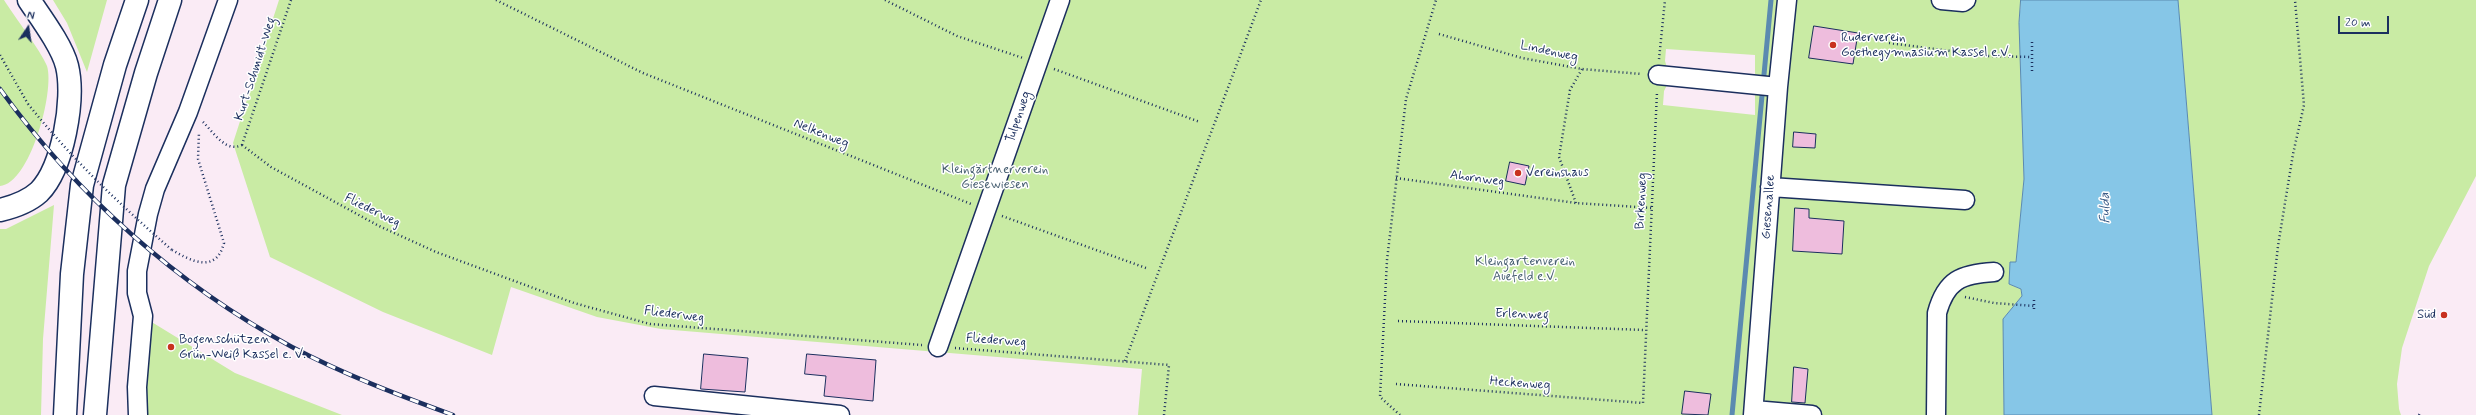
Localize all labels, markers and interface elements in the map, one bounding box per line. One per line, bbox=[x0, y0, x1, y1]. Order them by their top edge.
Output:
north arrow bbox=[8, 8, 48, 48]
scale bar bbox=[2340, 8, 2391, 34]
text: N bbox=[26, 9, 36, 24]
street label: Kurt-Schmidt-Weg bbox=[232, 15, 280, 123]
text: 20 m bbox=[2345, 15, 2371, 31]
place label: Ruderverein Goethegymnasium Kassel e.V. bbox=[1841, 30, 2011, 61]
street label: Lindenweg bbox=[1519, 38, 1579, 66]
marker: Ruderverein Goethegymnasium Kassel e.V. bbox=[1828, 40, 1838, 50]
street label: Tulpenweg bbox=[1003, 89, 1035, 145]
street label: Nelkenweg bbox=[791, 116, 851, 152]
park label: Kleingärtnerverein Giesewiesen bbox=[942, 162, 1048, 193]
place label: Vereinshaus bbox=[1526, 165, 1589, 181]
street label: Ahornweg bbox=[1449, 167, 1505, 191]
marker: Vereinshaus bbox=[1513, 168, 1523, 178]
street label: Birkenweg bbox=[1633, 172, 1651, 230]
street label: Giesenallee bbox=[1759, 174, 1779, 240]
street label: Fliederweg bbox=[342, 191, 402, 231]
water label: Fulda bbox=[2097, 192, 2115, 224]
park label: Kleingartenverein Auefeld e.V. bbox=[1475, 254, 1575, 285]
street label: Fliederweg bbox=[643, 304, 705, 326]
street label: Erlenweg bbox=[1495, 306, 1549, 324]
place label: Süd bbox=[2417, 307, 2436, 323]
marker: Süd bbox=[2439, 310, 2449, 320]
street label: Fliederweg bbox=[965, 331, 1027, 351]
place label: Bogenschützen Grün-Weiß Kassel e. V. bbox=[179, 332, 306, 363]
marker: Bogenschützen Grün-Weiß Kassel e. V. bbox=[166, 342, 176, 352]
street label: Heckenweg bbox=[1489, 374, 1551, 394]

